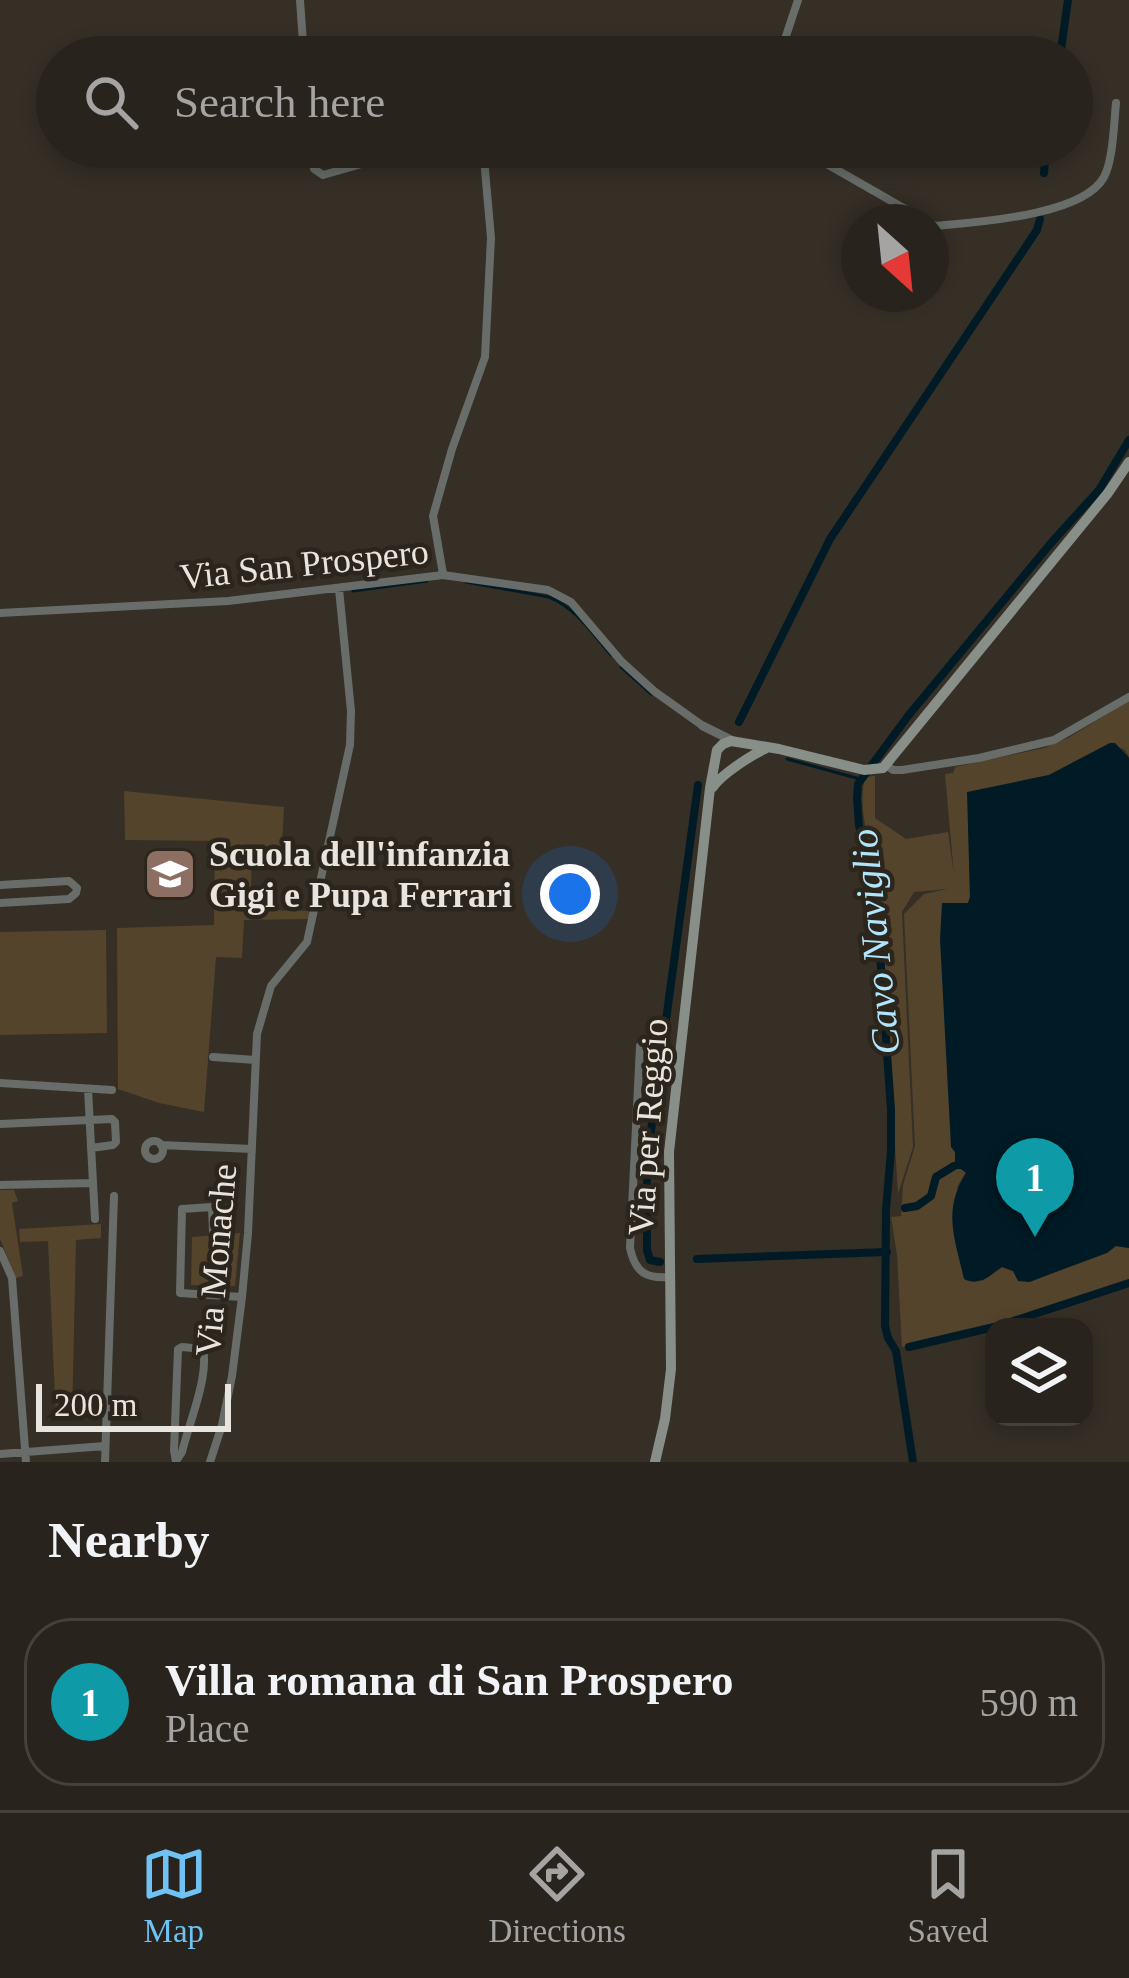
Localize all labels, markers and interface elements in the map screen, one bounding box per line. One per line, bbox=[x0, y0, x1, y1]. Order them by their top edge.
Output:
search box bbox=[36, 36, 1093, 168]
icon: search bbox=[78, 69, 144, 135]
text: Search here bbox=[174, 77, 385, 127]
north arrow bbox=[841, 204, 949, 312]
street label: Via San Prospero bbox=[178, 531, 430, 597]
water label: Cavo Naviglio bbox=[841, 827, 909, 1057]
place label: Scuola dell'infanzia Gigi e Pupa Ferrari bbox=[209, 834, 512, 915]
school or university icon: Scuola dell'infanzia Gigi e Pupa Ferrari bbox=[142, 846, 198, 902]
your location bbox=[540, 864, 600, 924]
street label: Via per Reggio bbox=[620, 1017, 676, 1237]
pin: 1 bbox=[996, 1138, 1074, 1237]
street label: Via Monache bbox=[188, 1162, 244, 1358]
map controls bbox=[985, 1318, 1093, 1426]
button: layers bbox=[985, 1318, 1093, 1426]
scale bar bbox=[36, 1378, 231, 1431]
text: 200 m bbox=[54, 1387, 137, 1423]
text: Nearby bbox=[48, 1512, 209, 1568]
text: Villa romana di San Prospero bbox=[165, 1655, 733, 1705]
text: 1 bbox=[80, 1681, 100, 1724]
text: 590 m bbox=[979, 1681, 1078, 1724]
text: Place bbox=[165, 1707, 249, 1750]
tab: Map bbox=[141, 1841, 207, 1950]
tab: Directions bbox=[488, 1841, 626, 1950]
tab: Saved bbox=[908, 1841, 988, 1950]

